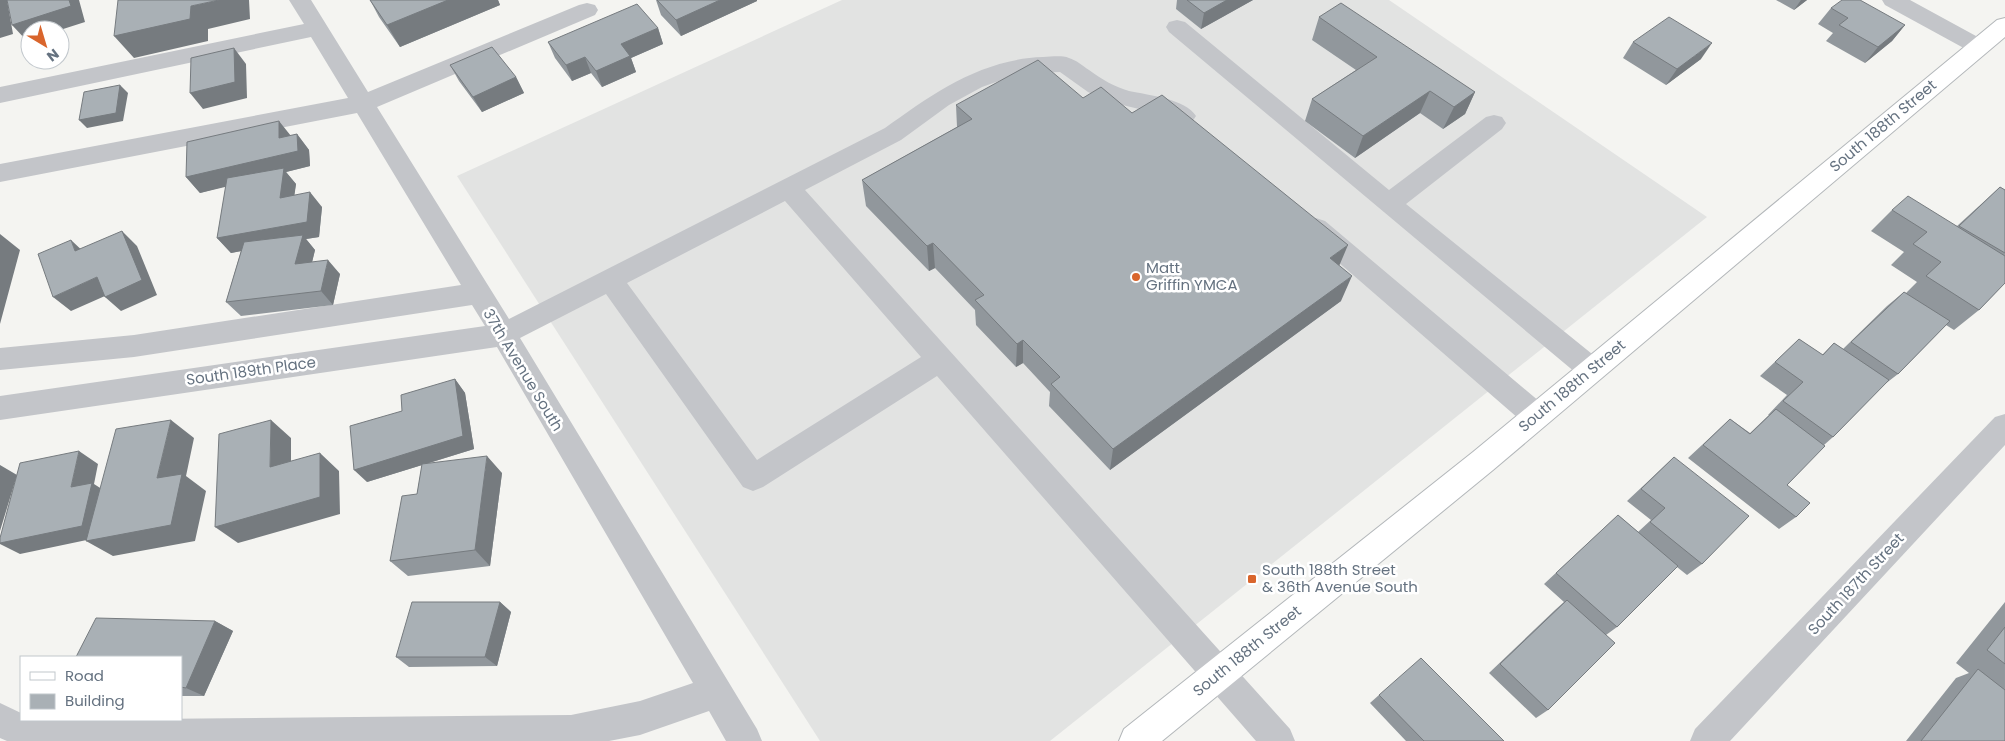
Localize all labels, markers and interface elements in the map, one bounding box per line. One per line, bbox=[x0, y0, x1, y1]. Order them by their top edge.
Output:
north arrow bbox=[20, 20, 70, 70]
text: N bbox=[43, 44, 63, 66]
street label: South 188th Street bbox=[1825, 75, 1941, 177]
place label: Matt Griffin YMCA bbox=[1146, 257, 1238, 295]
marker: Matt Griffin YMCA bbox=[1130, 271, 1142, 283]
street label: 37th Avenue South bbox=[479, 305, 568, 435]
street label: South 188th Street bbox=[1514, 335, 1630, 437]
street label: South 189th Place bbox=[185, 351, 317, 390]
street label: South 187th Street bbox=[1803, 528, 1909, 639]
place label: South 188th Street & 36th Avenue South bbox=[1262, 559, 1418, 597]
marker: South 188th Street & 36th Avenue South bbox=[1246, 573, 1258, 585]
street label: South 188th Street bbox=[1188, 600, 1305, 701]
legend bbox=[20, 656, 182, 721]
text: Road bbox=[65, 665, 104, 686]
text: Building bbox=[65, 690, 125, 711]

